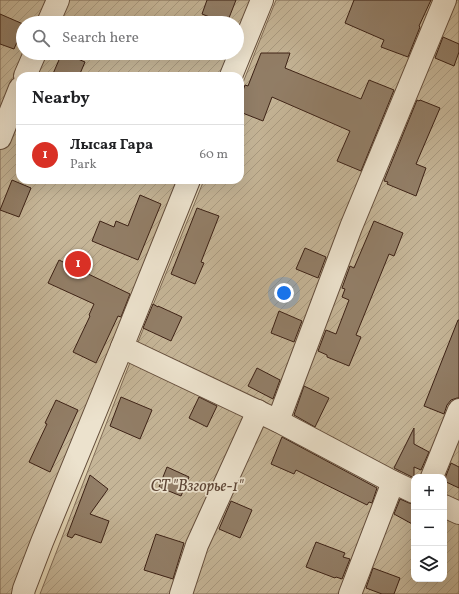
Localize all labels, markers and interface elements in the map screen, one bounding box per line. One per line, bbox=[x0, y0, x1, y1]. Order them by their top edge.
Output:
search box bbox=[16, 16, 244, 60]
icon: search bbox=[30, 27, 52, 49]
text: Search here bbox=[62, 28, 139, 49]
text: Nearby bbox=[32, 87, 90, 110]
text: Лысая Гара bbox=[70, 135, 153, 156]
text: 1 bbox=[42, 146, 48, 164]
text: 60 m bbox=[200, 146, 228, 164]
text: Park bbox=[70, 156, 97, 174]
pin: 1 bbox=[65, 249, 91, 279]
your location bbox=[274, 283, 294, 303]
map controls bbox=[411, 474, 447, 582]
button: + bbox=[411, 474, 447, 510]
park label: СТ "Взгорье-1" bbox=[151, 476, 244, 498]
button: − bbox=[411, 510, 447, 546]
button: layers bbox=[411, 546, 447, 582]

